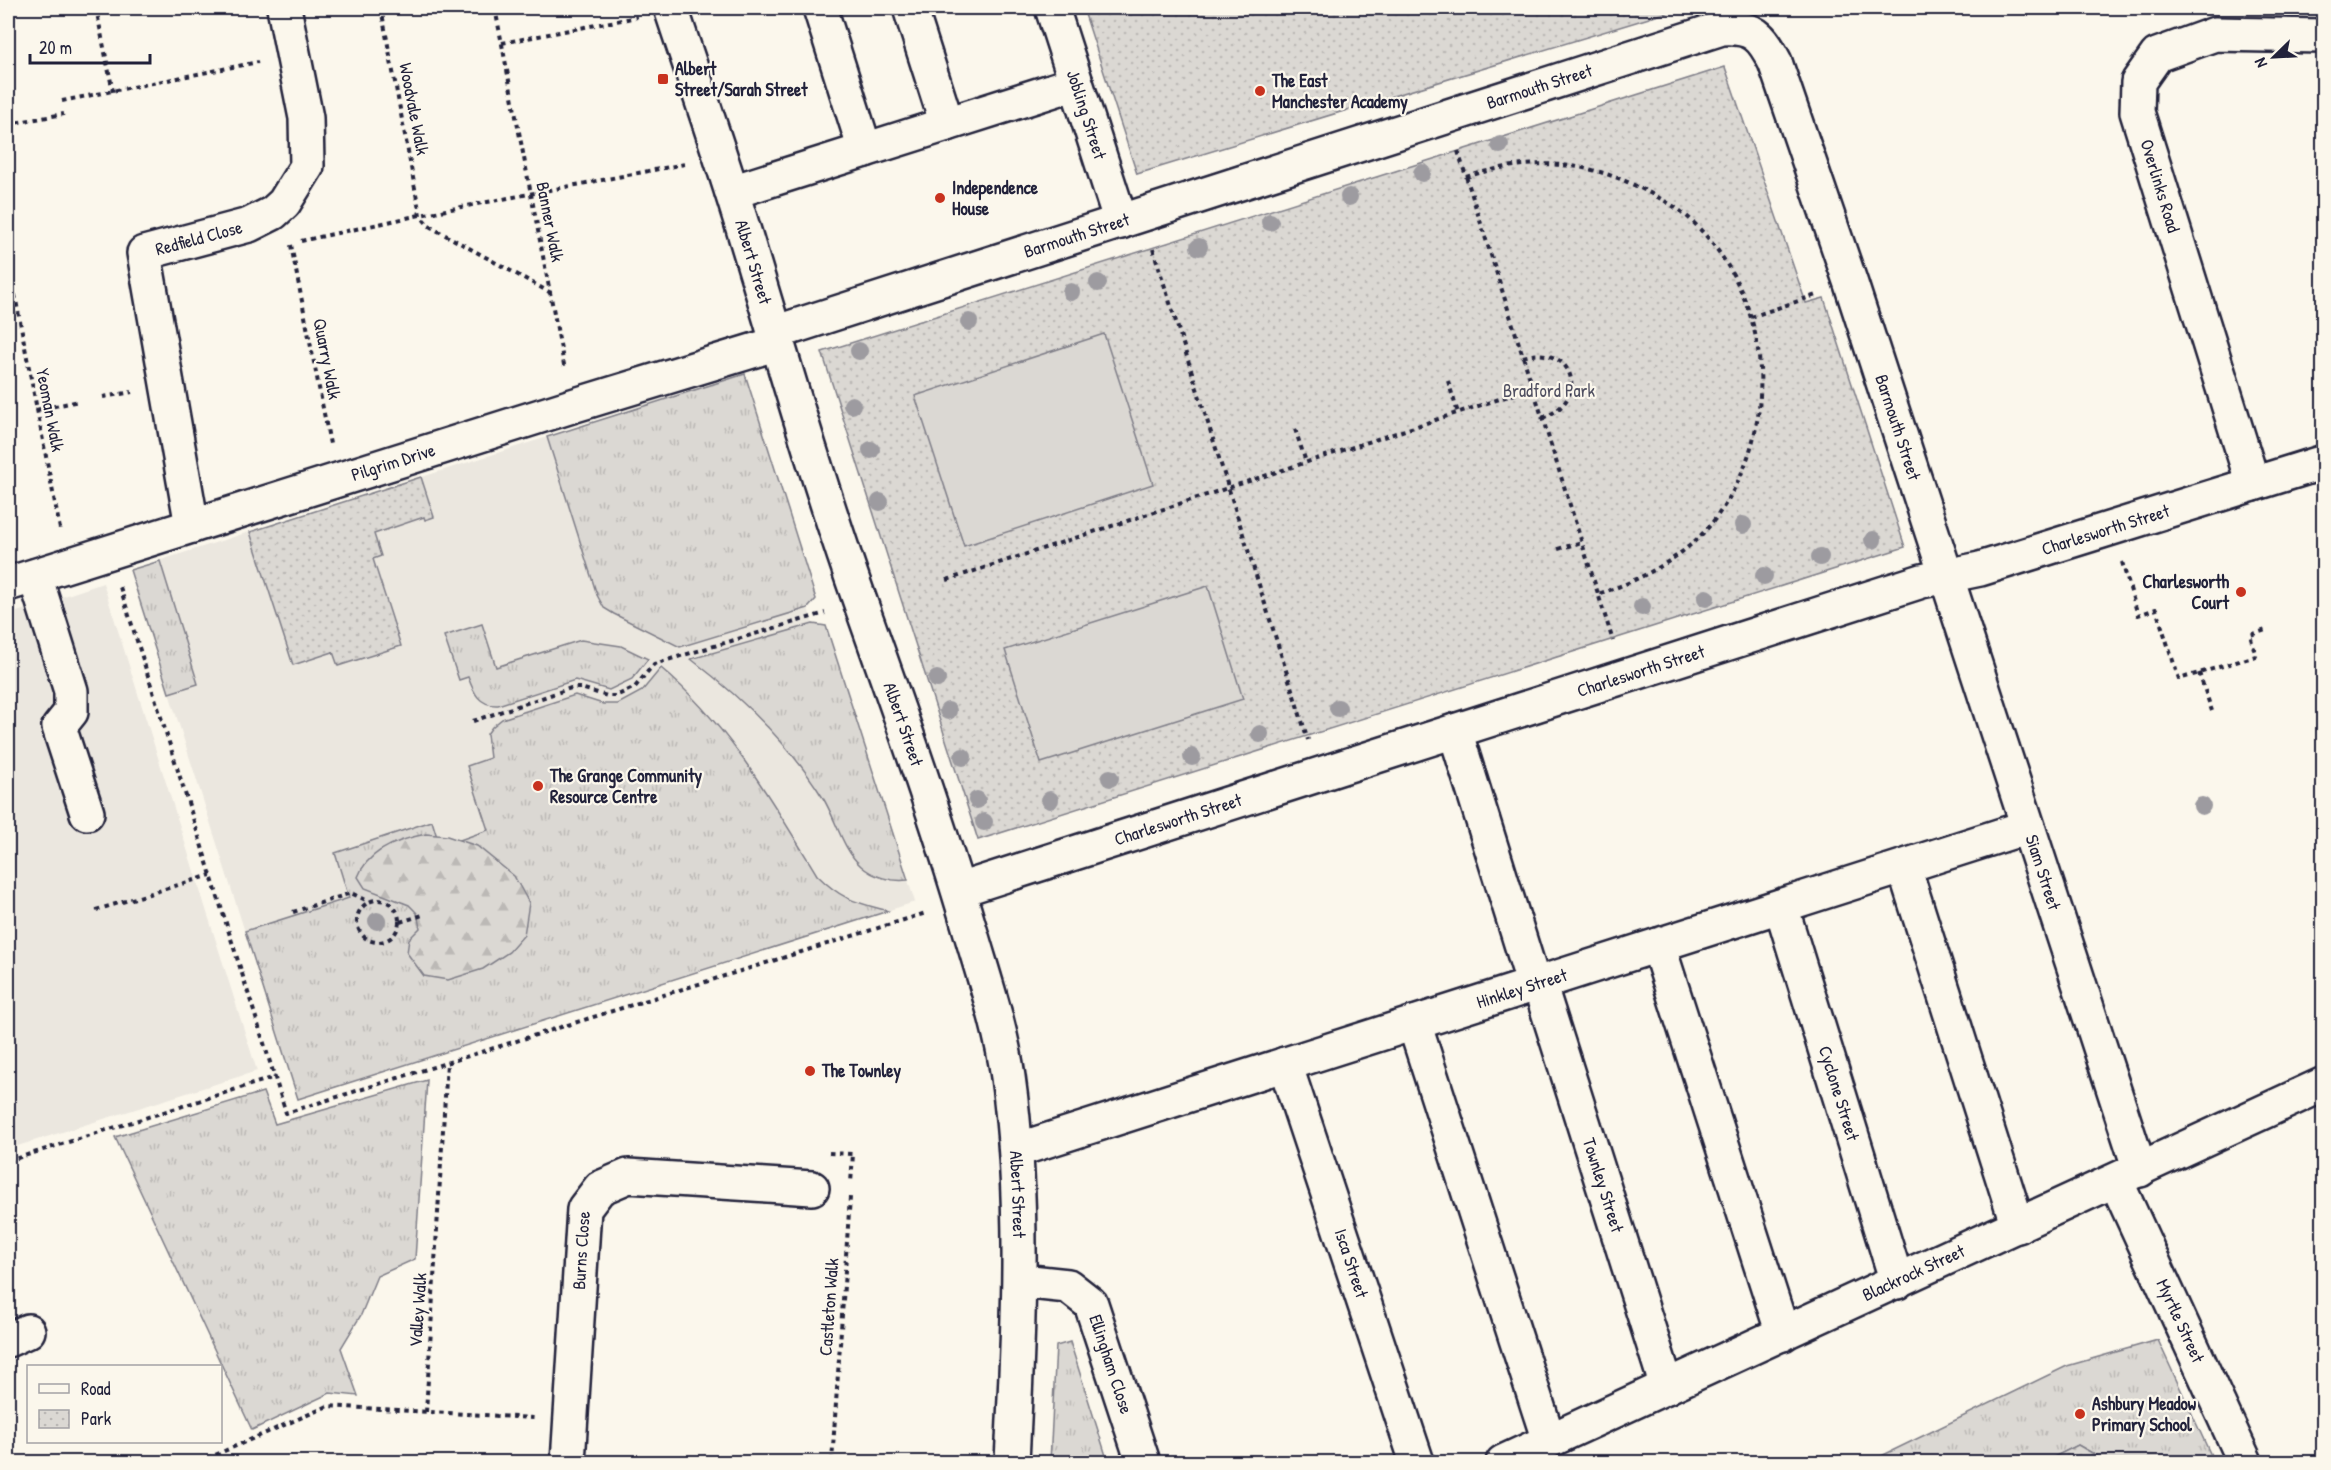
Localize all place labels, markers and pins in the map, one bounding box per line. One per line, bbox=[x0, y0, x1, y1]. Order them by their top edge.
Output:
place label: Albert Street/Sarah Street bbox=[675, 56, 808, 102]
place label: The East Manchester Academy bbox=[1271, 68, 1408, 115]
marker: Albert Street/Sarah Street bbox=[656, 72, 670, 86]
marker: The East Manchester Academy bbox=[1253, 84, 1267, 98]
place label: Independence House bbox=[952, 175, 1039, 221]
marker: Independence House bbox=[933, 191, 947, 205]
place label: Charlesworth Court bbox=[2142, 569, 2230, 615]
marker: Charlesworth Court bbox=[2234, 585, 2248, 599]
place label: The Grange Community Resource Centre bbox=[549, 763, 703, 809]
marker: The Grange Community Resource Centre bbox=[531, 779, 545, 793]
place label: The Townley bbox=[821, 1058, 901, 1084]
marker: The Townley bbox=[803, 1064, 817, 1078]
place label: Ashbury Meadow Primary School bbox=[2092, 1391, 2197, 1438]
marker: Ashbury Meadow Primary School bbox=[2073, 1407, 2087, 1421]

